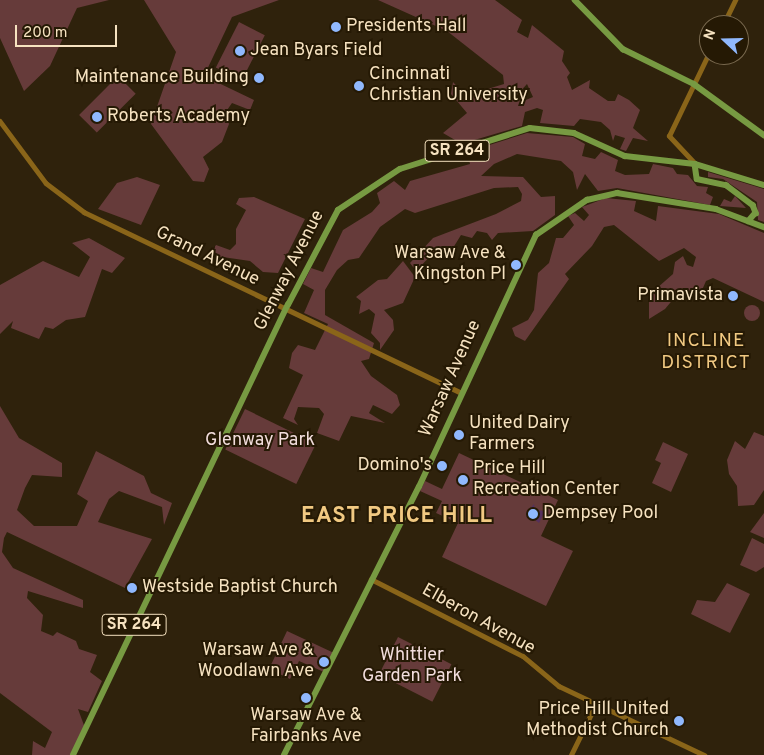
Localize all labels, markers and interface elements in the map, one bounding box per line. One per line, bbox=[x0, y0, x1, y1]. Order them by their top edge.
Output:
scale bar bbox=[18, 15, 120, 47]
north arrow bbox=[699, 15, 749, 65]
place label: Presidents Hall bbox=[346, 16, 467, 38]
marker: Presidents Hall bbox=[330, 21, 342, 33]
text: 200 m bbox=[23, 24, 68, 43]
text: N bbox=[701, 27, 720, 43]
place label: Jean Byars Field bbox=[250, 40, 382, 62]
marker: Jean Byars Field bbox=[234, 45, 246, 57]
place label: Cincinnati Christian University bbox=[369, 65, 528, 108]
place label: Maintenance Building bbox=[75, 67, 249, 89]
marker: Maintenance Building bbox=[253, 72, 265, 84]
marker: Cincinnati Christian University bbox=[353, 80, 365, 92]
place label: Roberts Academy bbox=[107, 106, 251, 128]
marker: Roberts Academy bbox=[91, 111, 103, 123]
road number: SR 264 bbox=[424, 138, 490, 164]
street label: Glenway Avenue bbox=[250, 207, 330, 335]
street label: Grand Avenue bbox=[151, 222, 263, 292]
place label: Warsaw Ave & Kingston Pl bbox=[394, 244, 506, 286]
marker: Warsaw Ave & Kingston Pl bbox=[510, 259, 522, 271]
place label: Primavista bbox=[637, 285, 723, 307]
marker: Primavista bbox=[727, 290, 739, 302]
street label: Warsaw Avenue bbox=[416, 317, 486, 441]
district label: INCLINE DISTRICT bbox=[660, 331, 752, 375]
place label: United Dairy Farmers bbox=[469, 414, 570, 456]
marker: United Dairy Farmers bbox=[453, 429, 465, 441]
park label: Glenway Park bbox=[205, 430, 315, 452]
place label: Domino's bbox=[357, 455, 432, 477]
place label: Price Hill Recreation Center bbox=[473, 459, 619, 502]
marker: Domino's bbox=[436, 460, 448, 472]
marker: Price Hill Recreation Center bbox=[457, 474, 469, 486]
place label: Dempsey Pool bbox=[543, 503, 658, 525]
district label: EAST PRICE HILL bbox=[299, 504, 495, 530]
marker: Dempsey Pool bbox=[527, 508, 539, 520]
place label: Westside Baptist Church bbox=[142, 577, 338, 599]
street label: Elberon Avenue bbox=[417, 580, 539, 660]
marker: Westside Baptist Church bbox=[126, 582, 138, 594]
road number: SR 264 bbox=[102, 612, 166, 638]
place label: Warsaw Ave & Woodlawn Ave bbox=[197, 641, 314, 684]
park label: Whittier Garden Park bbox=[362, 646, 462, 689]
marker: Warsaw Ave & Woodlawn Ave bbox=[318, 656, 330, 668]
marker: Warsaw Ave & Fairbanks Ave bbox=[300, 692, 312, 704]
place label: Price Hill United Methodist Church bbox=[526, 700, 669, 742]
place label: Warsaw Ave & Fairbanks Ave bbox=[250, 706, 362, 749]
marker: Price Hill United Methodist Church bbox=[673, 715, 685, 727]

